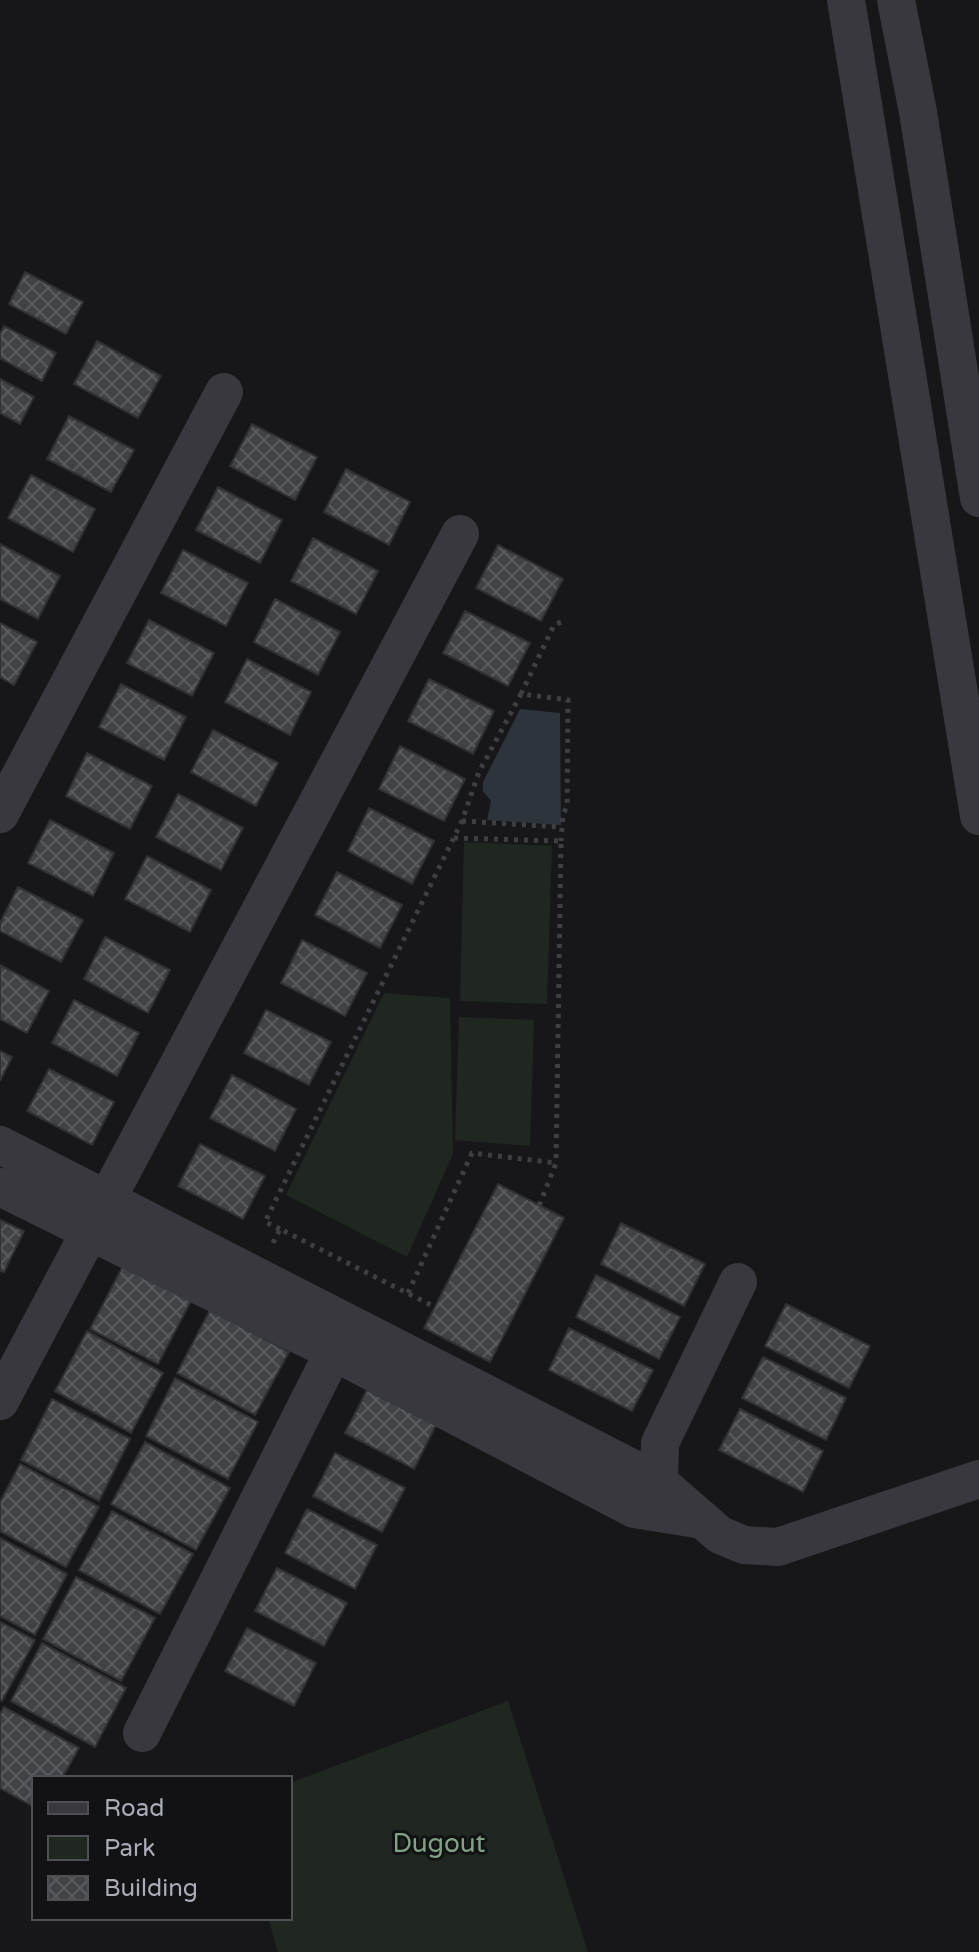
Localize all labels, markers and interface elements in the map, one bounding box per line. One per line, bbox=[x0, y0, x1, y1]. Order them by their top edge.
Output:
legend bbox=[32, 1776, 292, 1920]
text: Road bbox=[104, 1794, 164, 1823]
park label: Dugout bbox=[392, 1828, 486, 1859]
text: Park bbox=[104, 1834, 155, 1863]
text: Building bbox=[104, 1874, 198, 1903]

